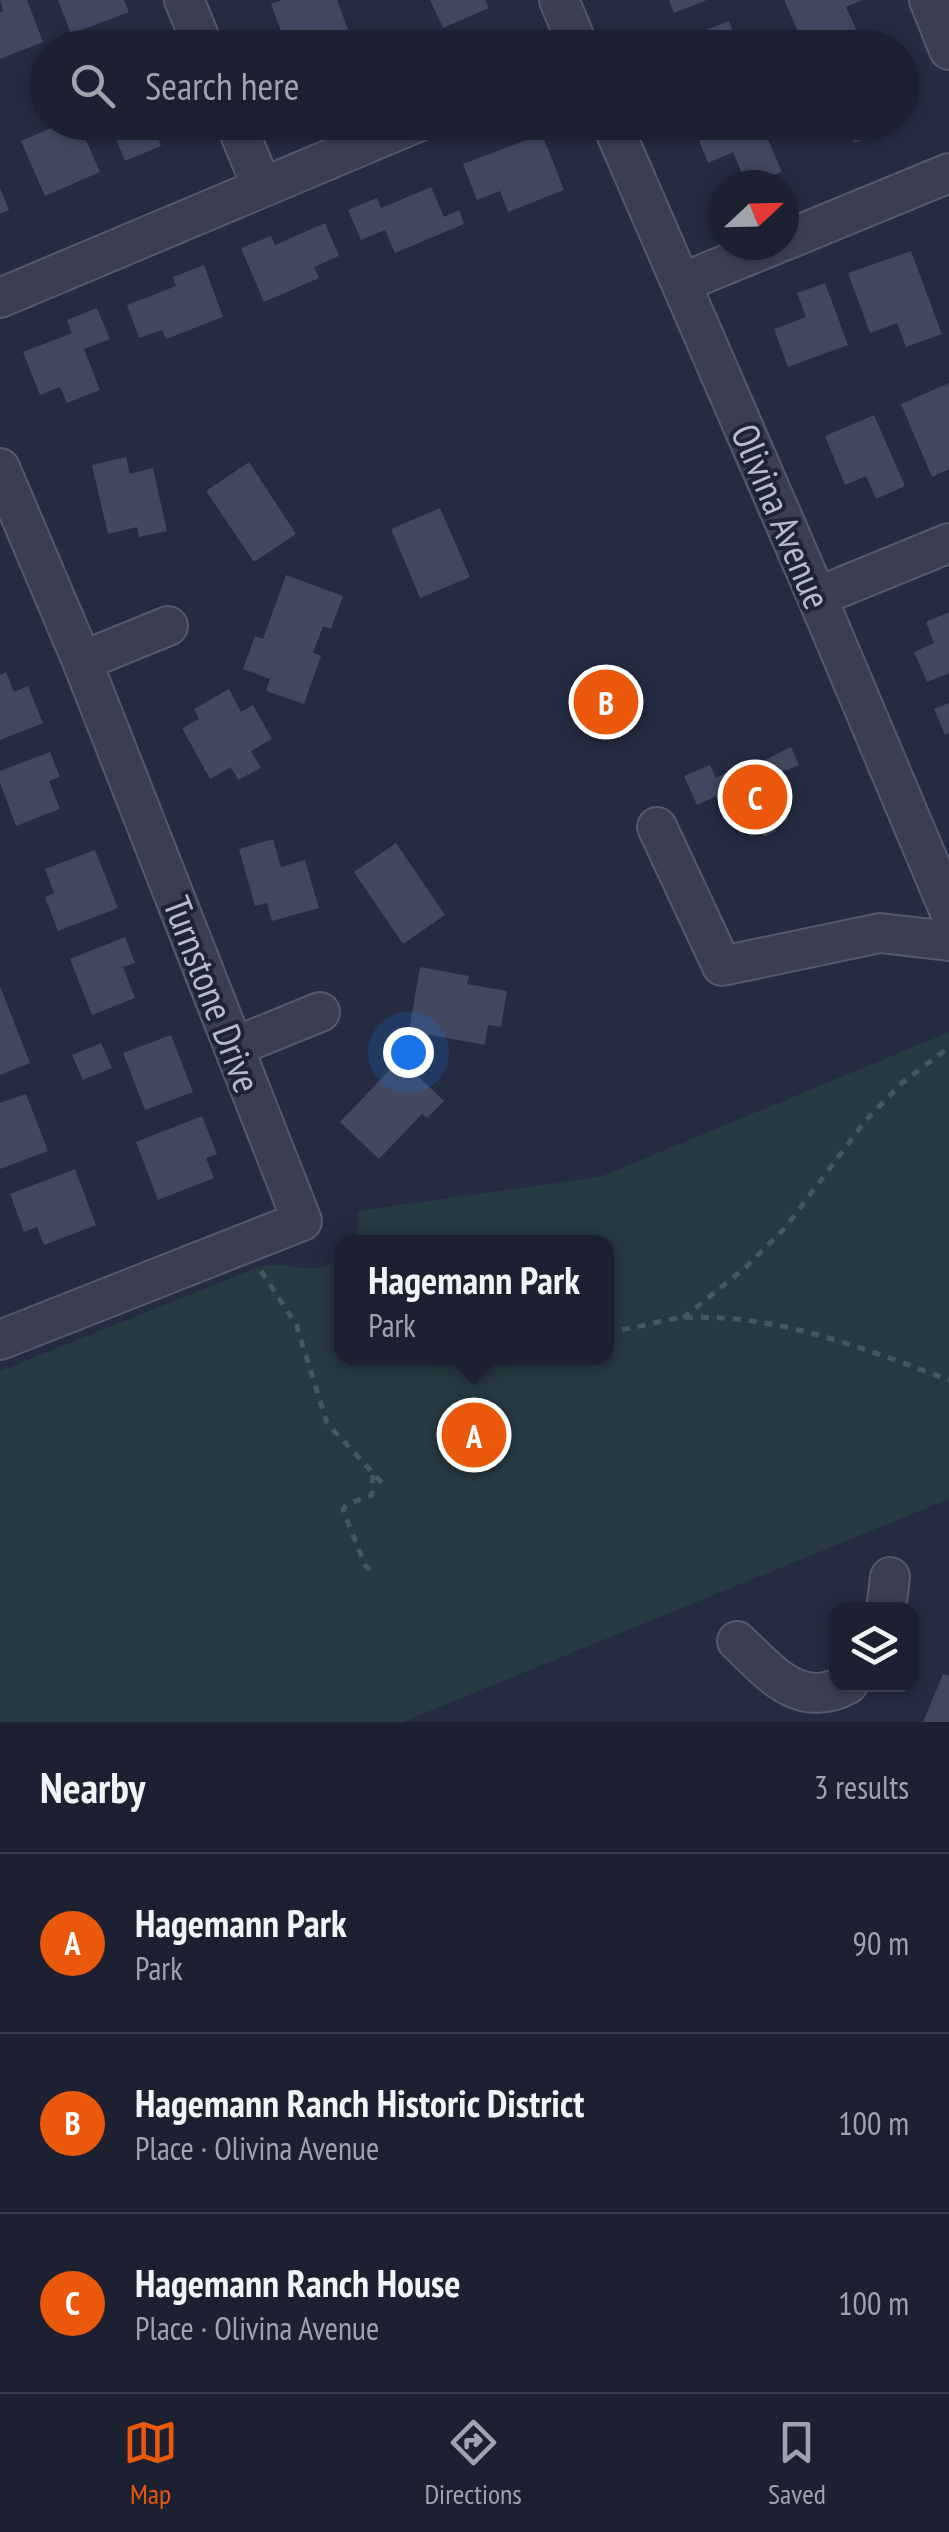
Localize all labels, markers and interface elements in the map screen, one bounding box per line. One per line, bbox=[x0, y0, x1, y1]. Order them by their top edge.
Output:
search box bbox=[30, 30, 919, 140]
icon: search bbox=[65, 58, 120, 113]
text: Search here bbox=[145, 61, 299, 110]
north arrow bbox=[709, 170, 799, 260]
street label: Olivina Avenue bbox=[721, 416, 843, 616]
pin: B bbox=[574, 664, 638, 740]
pin: C bbox=[722, 760, 788, 834]
street label: Turnstone Drive bbox=[153, 889, 273, 1099]
your location bbox=[383, 1027, 434, 1078]
popup bbox=[334, 1235, 614, 1365]
text: Hagemann Park bbox=[368, 1255, 580, 1304]
text: Park bbox=[368, 1304, 416, 1346]
pin: A bbox=[442, 1398, 506, 1472]
map controls bbox=[829, 1602, 919, 1692]
button: layers bbox=[829, 1602, 919, 1692]
text: Nearby bbox=[40, 1760, 145, 1815]
text: 3 results bbox=[814, 1766, 909, 1808]
text: Hagemann Park bbox=[135, 1898, 347, 1947]
text: A bbox=[64, 1922, 81, 1964]
text: 90 m bbox=[853, 1922, 909, 1964]
text: Park bbox=[135, 1947, 183, 1989]
text: Hagemann Ranch Historic District bbox=[135, 2078, 584, 2127]
text: B bbox=[65, 2102, 80, 2144]
text: 100 m bbox=[838, 2102, 909, 2144]
text: Place · Olivina Avenue bbox=[135, 2127, 379, 2169]
text: Hagemann Ranch House bbox=[135, 2258, 461, 2307]
text: C bbox=[65, 2282, 80, 2324]
text: 100 m bbox=[838, 2282, 909, 2324]
text: Place · Olivina Avenue bbox=[135, 2307, 379, 2349]
tab: Map bbox=[123, 2415, 178, 2512]
tab: Directions bbox=[424, 2415, 522, 2512]
tab: Saved bbox=[768, 2415, 826, 2512]

